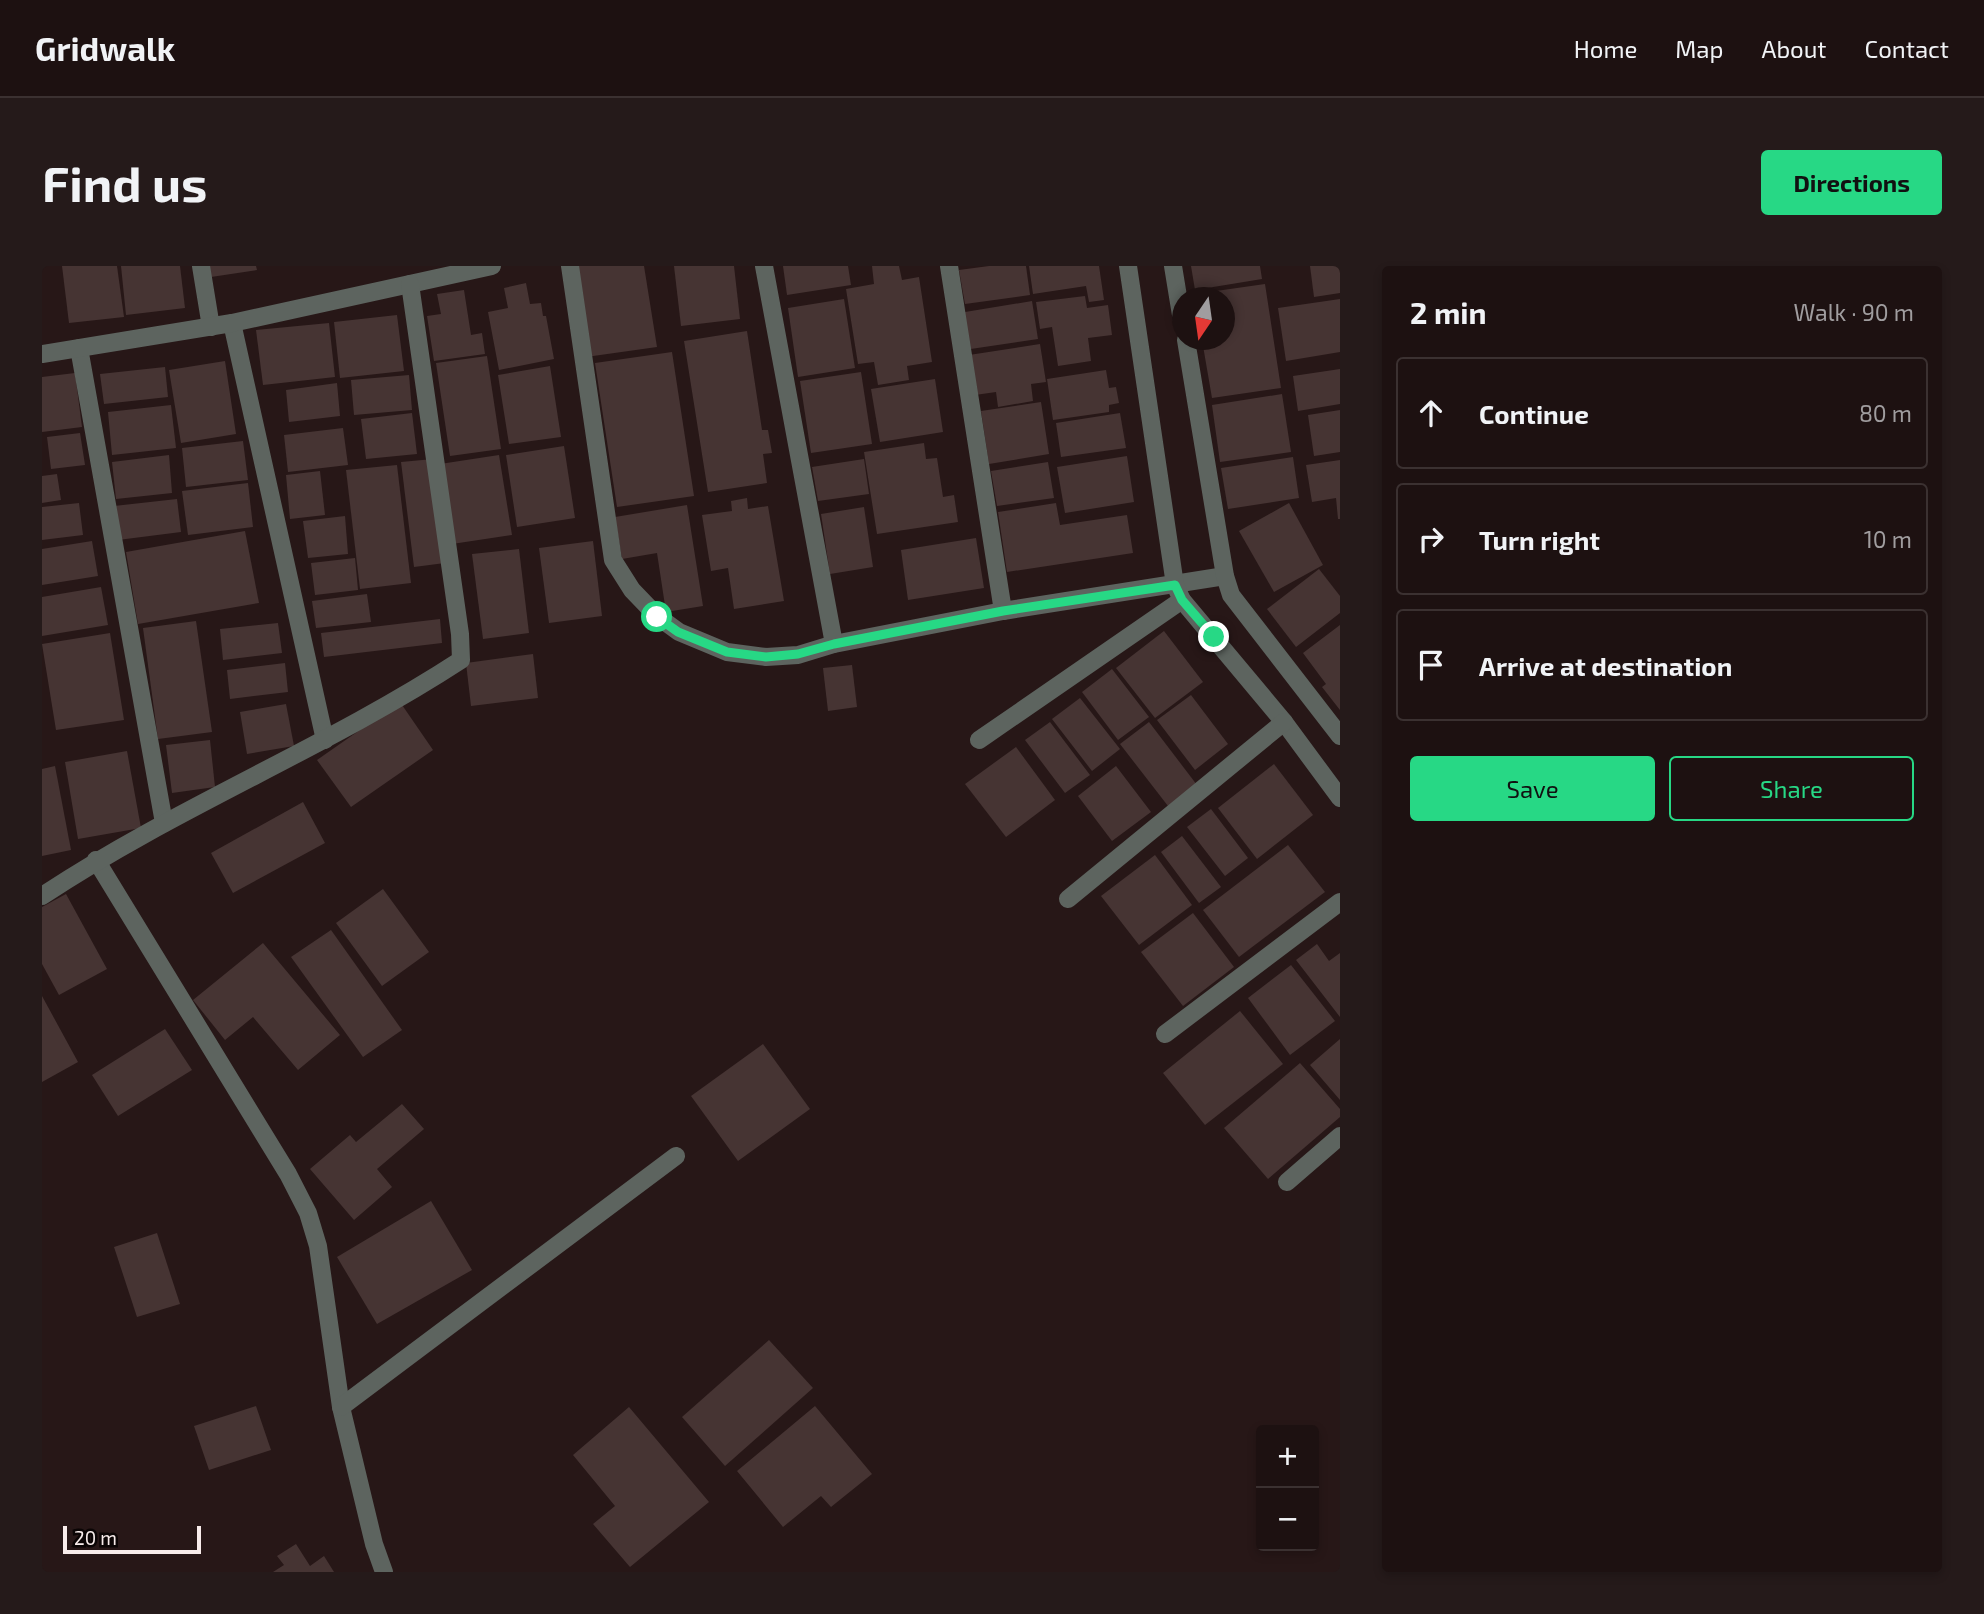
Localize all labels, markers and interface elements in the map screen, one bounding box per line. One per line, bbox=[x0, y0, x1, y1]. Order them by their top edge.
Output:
text: Gridwalk bbox=[35, 28, 175, 68]
text: Home bbox=[1574, 34, 1637, 63]
text: Map bbox=[1675, 34, 1723, 63]
text: About bbox=[1761, 34, 1827, 63]
text: Contact bbox=[1865, 34, 1949, 63]
button: Directions bbox=[1761, 150, 1942, 215]
text: Find us bbox=[42, 153, 207, 212]
north arrow bbox=[1172, 287, 1235, 350]
text: 2 min bbox=[1410, 294, 1487, 330]
text: Walk · 90 m bbox=[1794, 298, 1914, 326]
icon: ahead bbox=[1412, 394, 1450, 432]
text: Continue bbox=[1479, 398, 1589, 429]
text: 80 m bbox=[1859, 399, 1912, 427]
icon: right bbox=[1412, 520, 1450, 558]
text: Turn right bbox=[1479, 524, 1600, 555]
text: 10 m bbox=[1864, 525, 1912, 553]
route start bbox=[641, 601, 672, 632]
route end bbox=[1198, 621, 1229, 652]
icon: arrive bbox=[1412, 646, 1450, 684]
text: Arrive at destination bbox=[1479, 650, 1732, 681]
button: Save bbox=[1410, 756, 1655, 821]
button: Share bbox=[1669, 756, 1914, 821]
map controls bbox=[1256, 1425, 1319, 1551]
button: + bbox=[1256, 1425, 1319, 1488]
button: − bbox=[1256, 1488, 1319, 1551]
scale bar bbox=[63, 1523, 201, 1555]
text: 20 m bbox=[74, 1526, 117, 1549]

